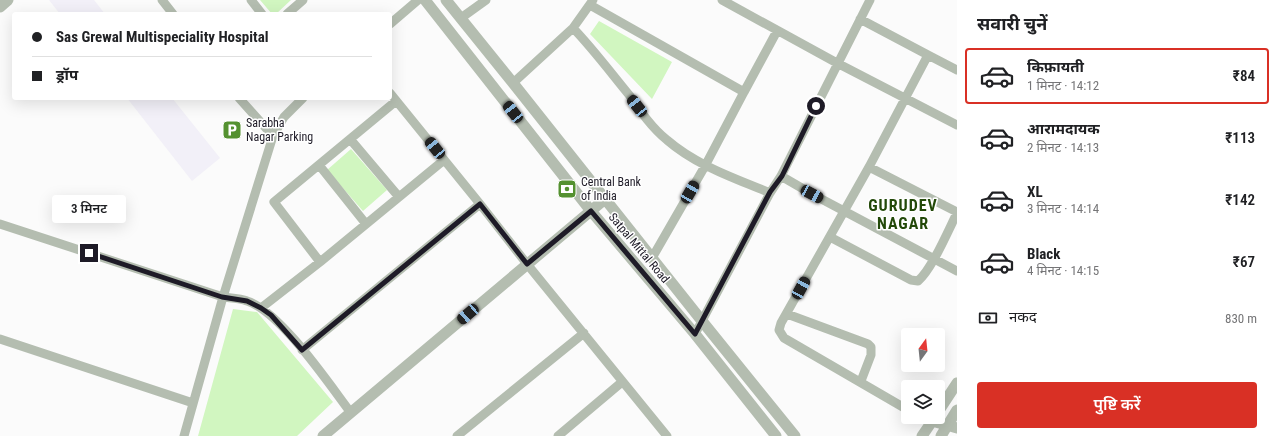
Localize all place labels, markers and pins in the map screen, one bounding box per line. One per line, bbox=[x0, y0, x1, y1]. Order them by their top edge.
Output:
place label: Sarabha Nagar Parking bbox=[246, 116, 313, 144]
parking icon: Sarabha Nagar Parking bbox=[221, 119, 243, 141]
place label: Central Bank of India bbox=[581, 175, 642, 203]
bank icon: Central Bank of India bbox=[556, 178, 578, 200]

